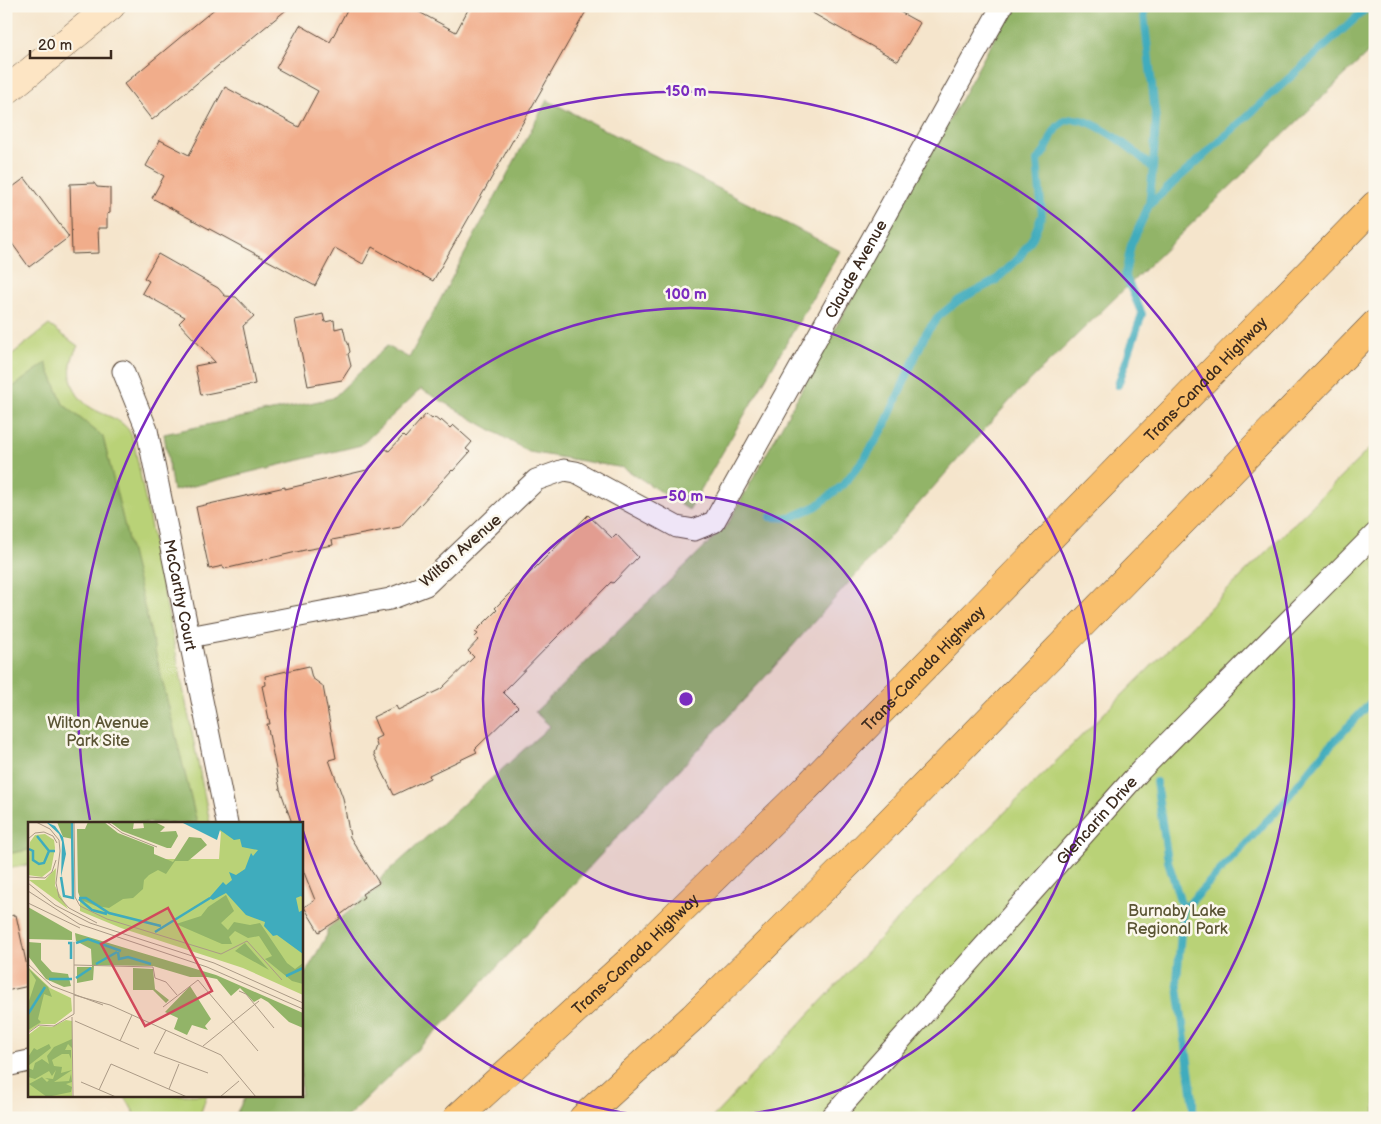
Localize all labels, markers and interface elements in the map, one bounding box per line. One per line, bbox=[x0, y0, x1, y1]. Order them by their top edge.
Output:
scale bar bbox=[30, 28, 111, 60]
text: 20 m bbox=[38, 36, 72, 55]
text: 150 m bbox=[665, 82, 707, 101]
street label: Claude Avenue bbox=[822, 217, 892, 322]
text: 100 m bbox=[665, 285, 707, 304]
street label: Trans-Canada Highway bbox=[1141, 313, 1272, 447]
text: 50 m bbox=[669, 487, 704, 506]
street label: Wilton Avenue bbox=[416, 510, 506, 592]
street label: McCarthy Court bbox=[159, 538, 200, 653]
street label: Trans-Canada Highway bbox=[859, 602, 990, 736]
centre of rings bbox=[677, 690, 695, 708]
park label: Wilton Avenue Park Site bbox=[47, 714, 149, 751]
street label: Glencarin Drive bbox=[1053, 773, 1142, 869]
inset map bbox=[28, 822, 302, 1096]
street label: Trans-Canada Highway bbox=[568, 890, 704, 1020]
park label: Burnaby Lake Regional Park bbox=[1127, 902, 1228, 939]

